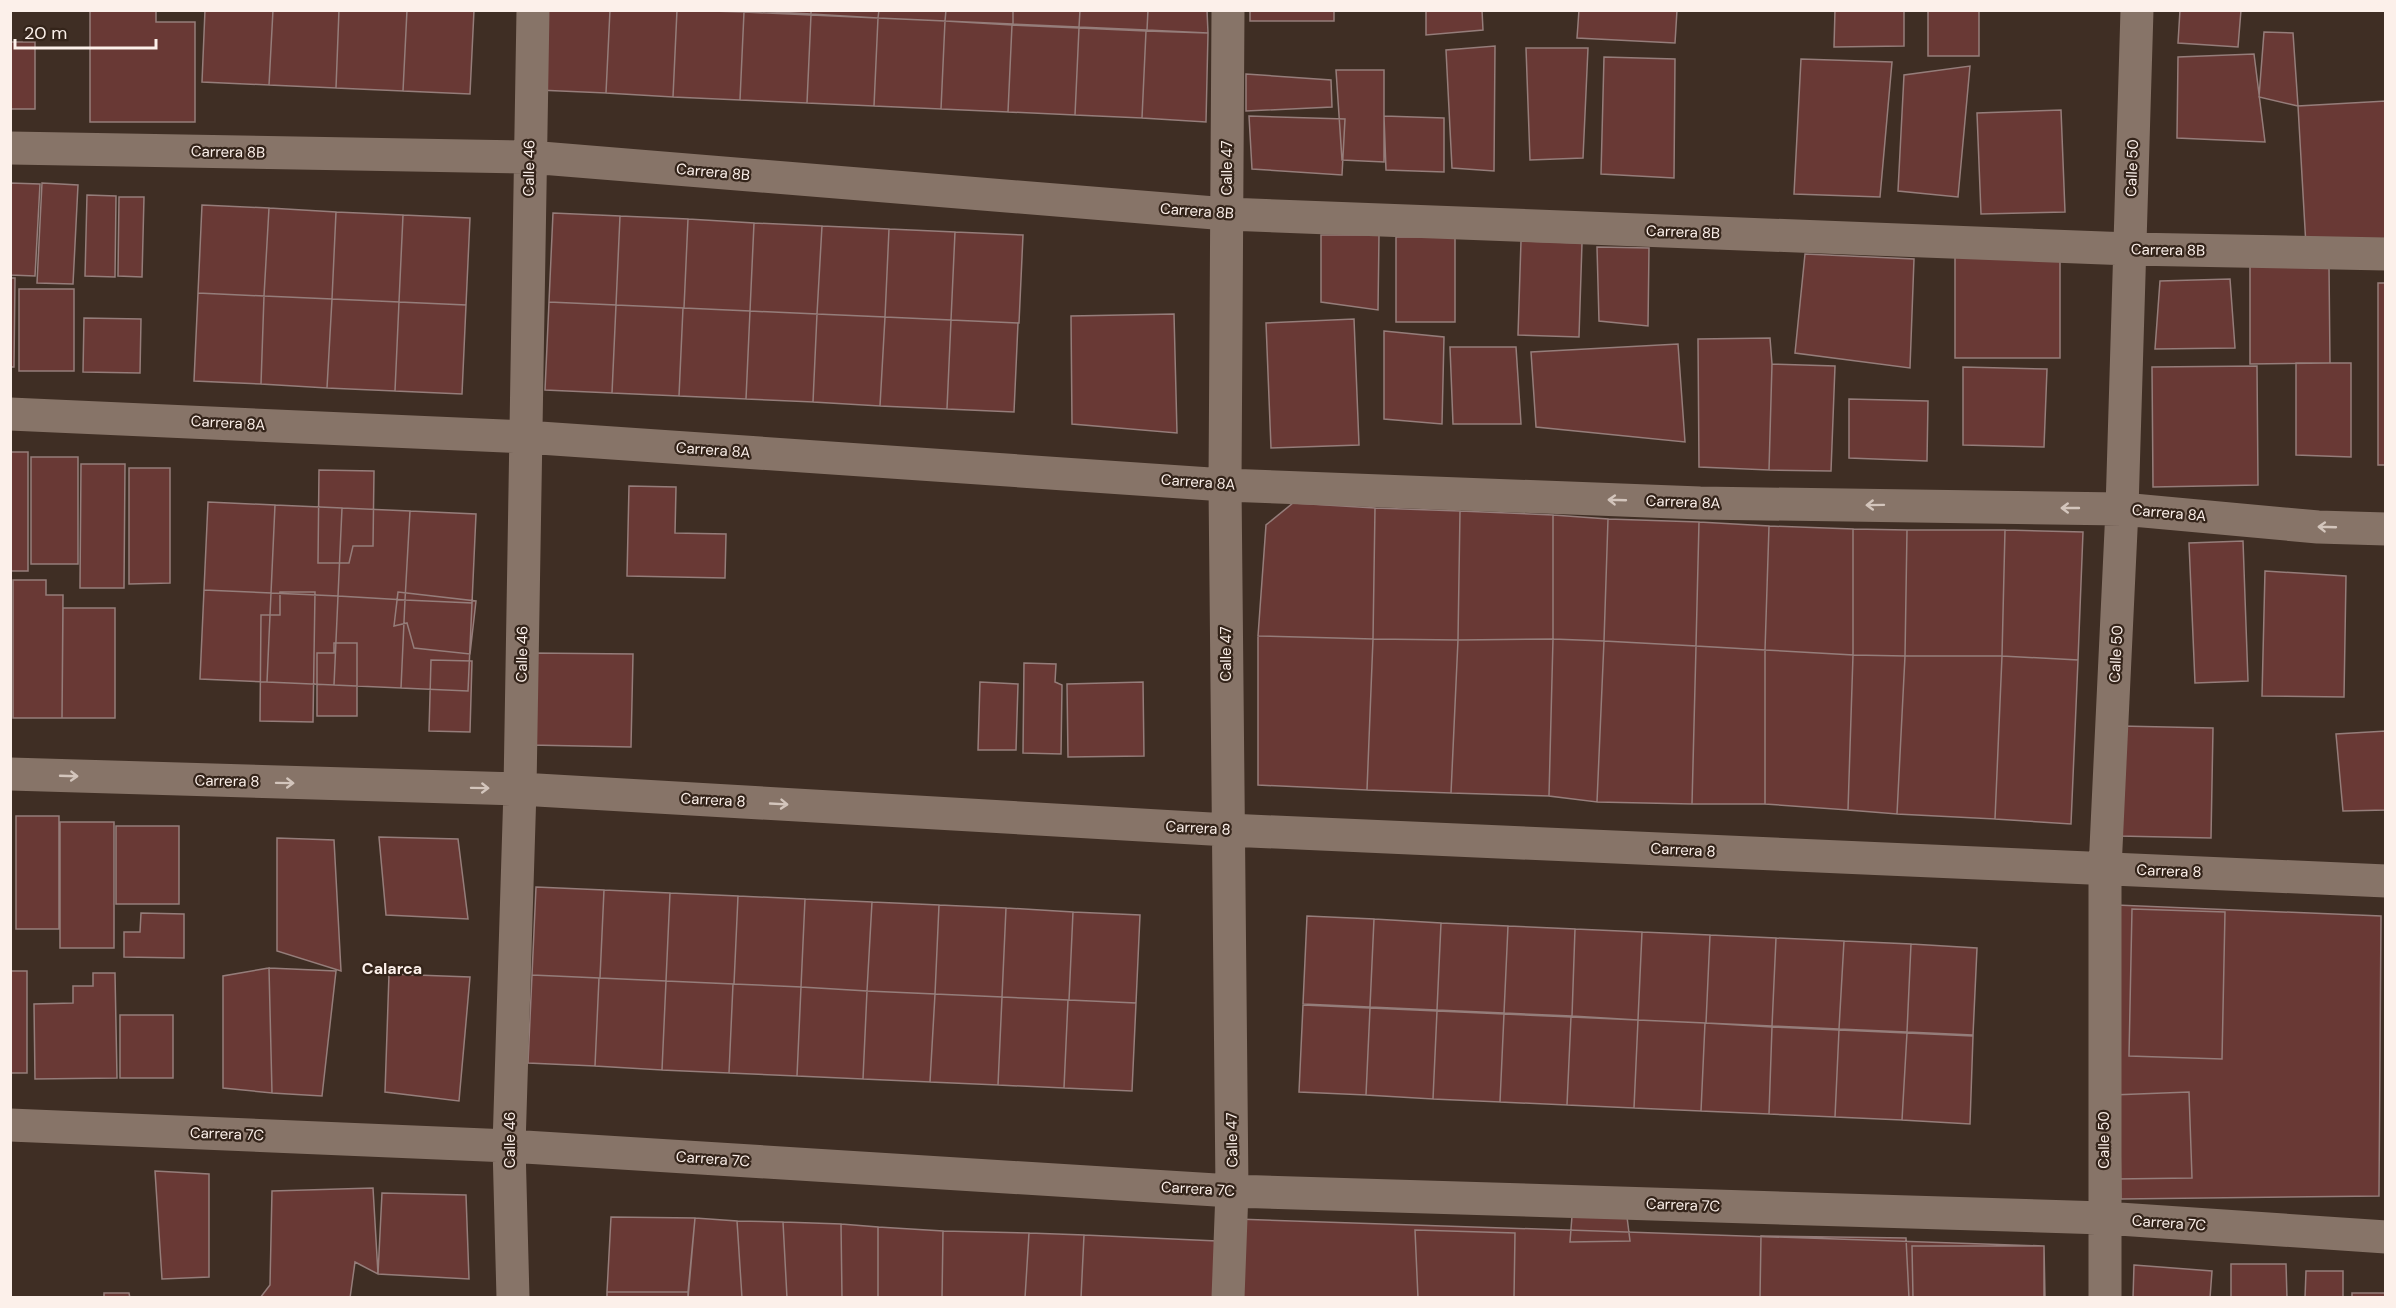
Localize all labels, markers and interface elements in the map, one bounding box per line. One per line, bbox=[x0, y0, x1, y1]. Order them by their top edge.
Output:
scale bar bbox=[15, 12, 156, 50]
text: 20 m bbox=[24, 21, 67, 45]
street label: Calle 50 bbox=[2121, 139, 2143, 197]
street label: Calle 46 bbox=[519, 140, 539, 196]
street label: Calle 47 bbox=[1217, 140, 1237, 196]
street label: Carrera 8B bbox=[191, 141, 265, 163]
street label: Carrera 8B bbox=[675, 159, 751, 185]
street label: Carrera 8B bbox=[1159, 198, 1235, 224]
street label: Carrera 8B bbox=[1646, 221, 1720, 243]
street label: Carrera 8B bbox=[2131, 239, 2205, 261]
street label: Carrera 8A bbox=[190, 411, 266, 435]
street label: Carrera 8A bbox=[675, 437, 751, 463]
street label: Carrera 8A bbox=[1160, 469, 1236, 495]
street label: Carrera 8A bbox=[1645, 491, 1721, 513]
one-way arrow bbox=[1607, 494, 1627, 506]
one-way arrow bbox=[1865, 499, 1885, 511]
street label: Carrera 8A bbox=[2131, 500, 2207, 526]
one-way arrow bbox=[2060, 502, 2080, 514]
one-way arrow bbox=[2318, 521, 2338, 533]
street label: Calle 50 bbox=[2105, 625, 2127, 683]
street label: Calle 46 bbox=[512, 626, 532, 682]
street label: Calle 47 bbox=[1216, 626, 1236, 682]
street label: Carrera 8 bbox=[194, 770, 260, 792]
one-way arrow bbox=[58, 771, 78, 782]
one-way arrow bbox=[274, 777, 294, 789]
one-way arrow bbox=[469, 782, 489, 794]
street label: Carrera 8 bbox=[680, 788, 746, 812]
one-way arrow bbox=[769, 799, 789, 810]
street label: Carrera 8 bbox=[1165, 816, 1231, 840]
street label: Carrera 8 bbox=[1650, 838, 1716, 862]
street label: Carrera 8 bbox=[2136, 860, 2202, 882]
district label: Calarca bbox=[362, 958, 422, 979]
street label: Calle 50 bbox=[2094, 1111, 2114, 1169]
street label: Calle 46 bbox=[500, 1112, 520, 1168]
street label: Calle 47 bbox=[1222, 1112, 1242, 1168]
street label: Carrera 7C bbox=[190, 1123, 265, 1145]
street label: Carrera 7C bbox=[675, 1146, 751, 1172]
street label: Carrera 7C bbox=[1160, 1177, 1236, 1201]
street label: Carrera 7C bbox=[1646, 1194, 1721, 1216]
street label: Carrera 7C bbox=[2131, 1210, 2207, 1236]

